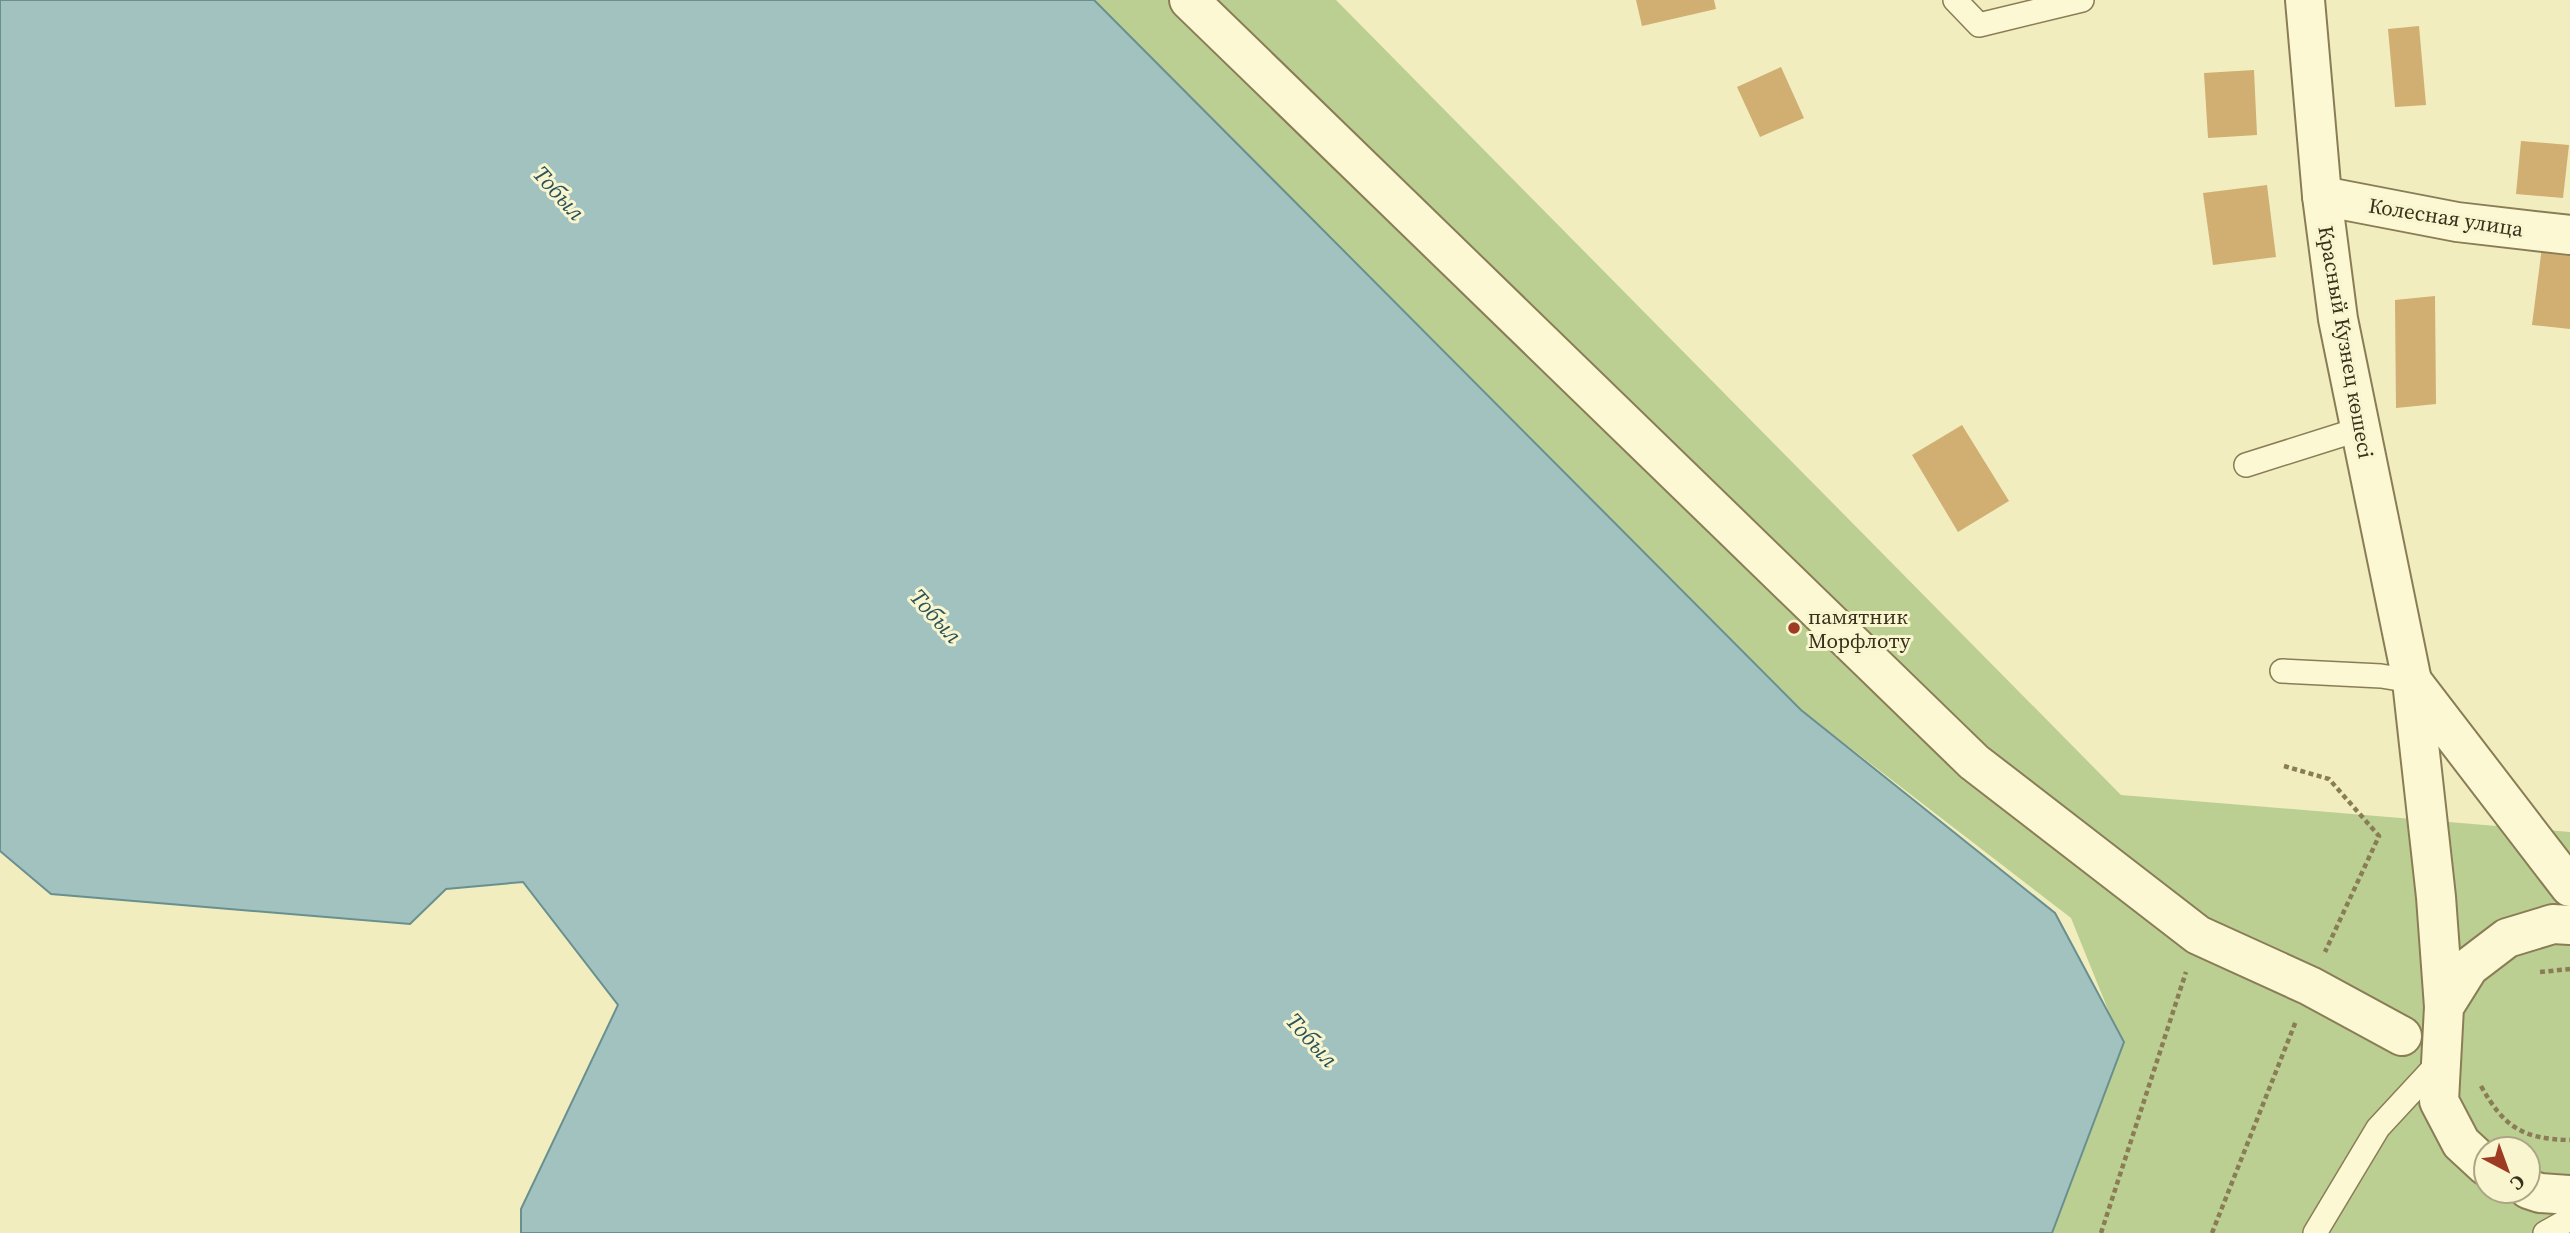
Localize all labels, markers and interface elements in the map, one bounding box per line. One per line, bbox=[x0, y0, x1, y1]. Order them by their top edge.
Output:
water label: Тобыл bbox=[526, 159, 592, 228]
street label: Колесная улица bbox=[2367, 190, 2526, 244]
street label: Красный Кузнец көшесі bbox=[2311, 223, 2381, 461]
water label: Тобыл bbox=[903, 582, 969, 651]
place label: памятник Морфлоту bbox=[1808, 602, 1911, 655]
marker: памятник Морфлоту bbox=[1786, 620, 1802, 636]
water label: Тобыл bbox=[1279, 1006, 1345, 1075]
north arrow bbox=[2472, 1135, 2542, 1205]
text: С bbox=[2505, 1169, 2531, 1197]

